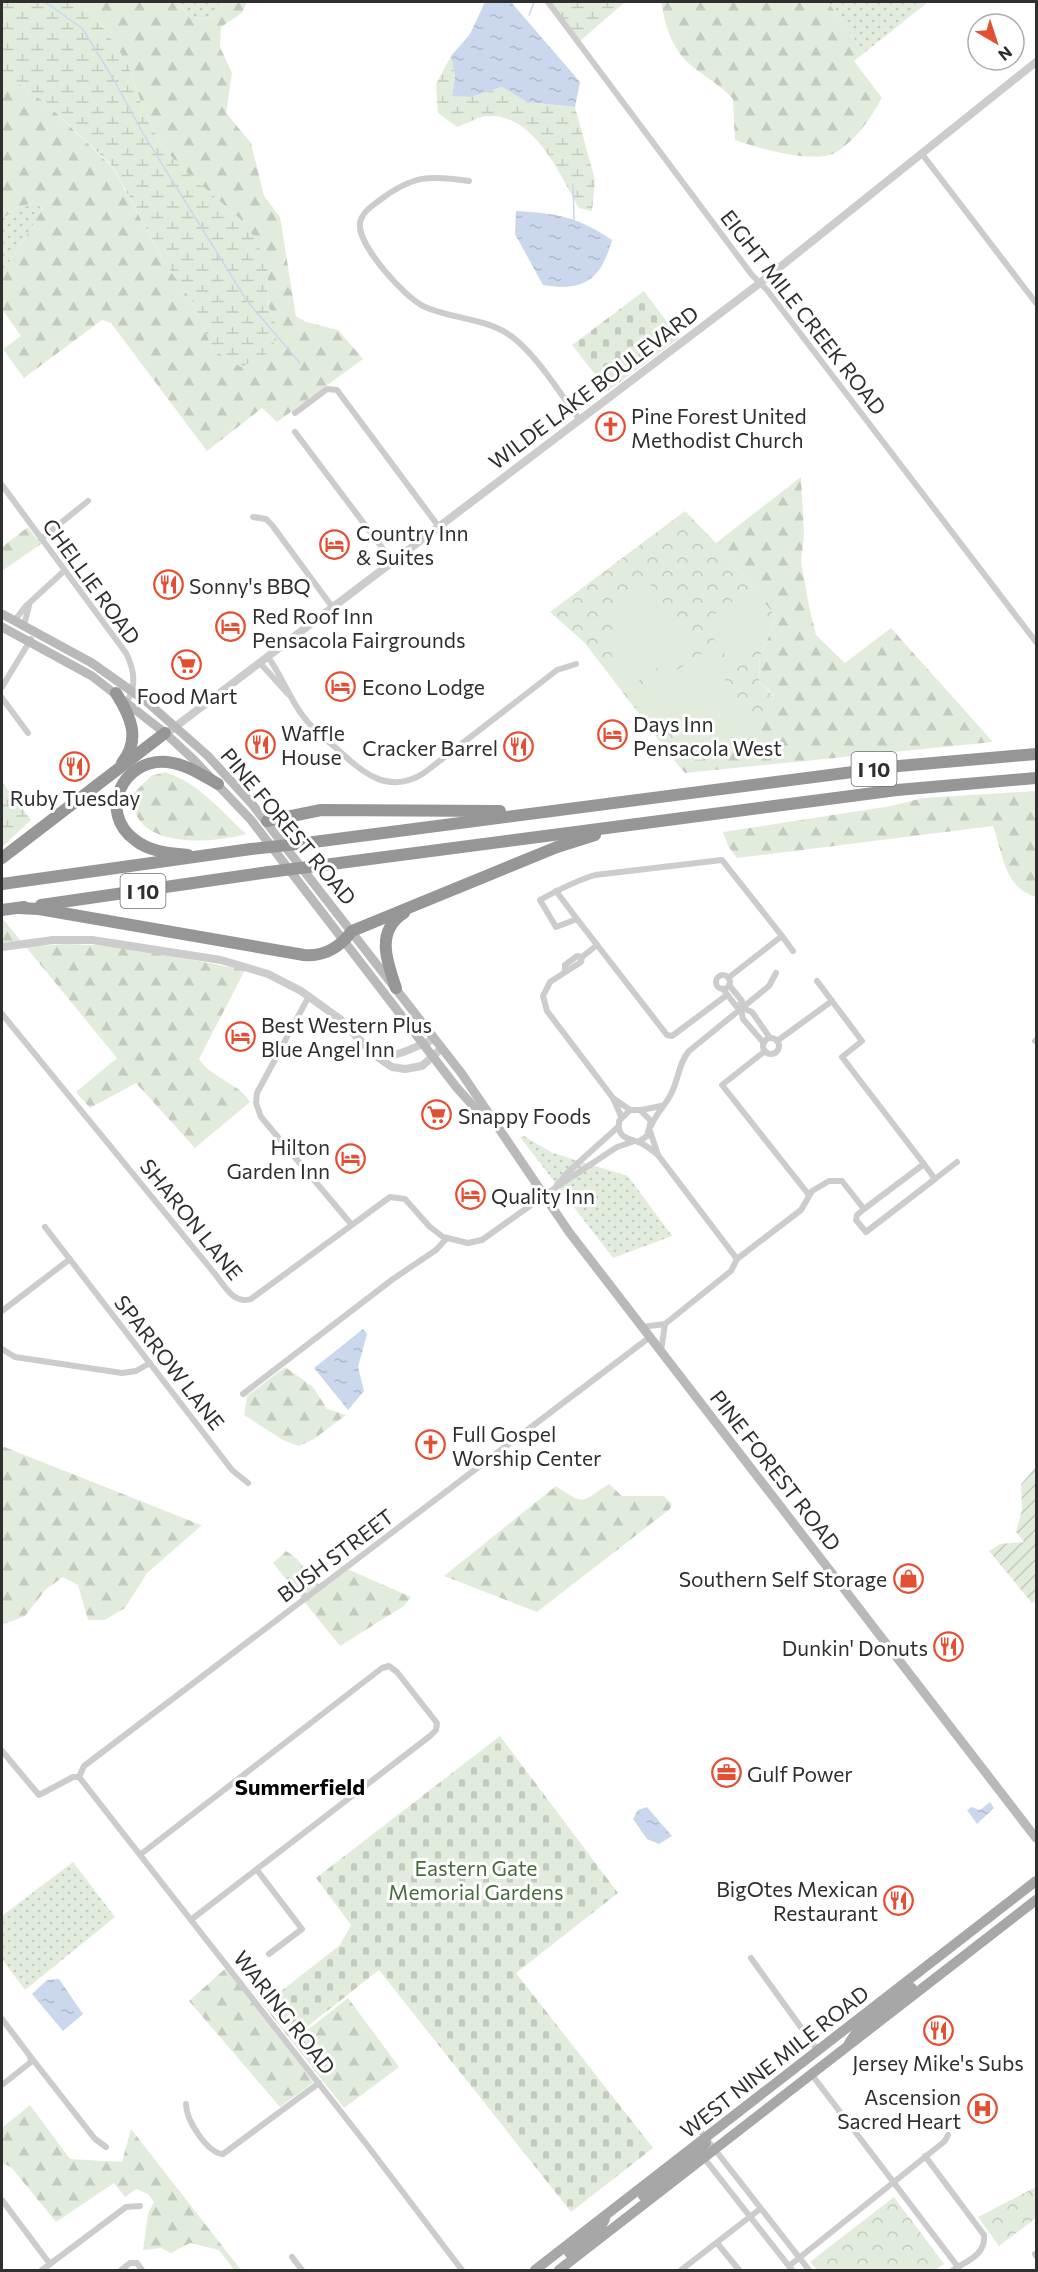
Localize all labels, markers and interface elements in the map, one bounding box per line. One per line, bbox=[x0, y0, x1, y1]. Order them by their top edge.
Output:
north arrow bbox=[966, 12, 1026, 72]
text: N bbox=[995, 43, 1016, 65]
street label: EIGHT MILE CREEK ROAD bbox=[716, 205, 892, 419]
street label: WILDE LAKE BOULEVARD bbox=[483, 300, 703, 474]
place label: Pine Forest United Methodist Church bbox=[631, 403, 807, 452]
church icon: Pine Forest United Methodist Church bbox=[594, 411, 626, 443]
street label: CHELLIE ROAD bbox=[38, 513, 146, 649]
place label: Country Inn & Suites bbox=[356, 520, 469, 569]
hotel icon: Country Inn & Suites bbox=[319, 528, 351, 560]
restaurant icon: Sonny's BBQ bbox=[152, 569, 184, 601]
place label: Sonny's BBQ bbox=[189, 573, 311, 598]
place label: Red Roof Inn Pensacola Fairgrounds bbox=[252, 603, 466, 652]
hotel icon: Red Roof Inn Pensacola Fairgrounds bbox=[215, 611, 247, 643]
supermarket icon: Food Mart bbox=[171, 648, 203, 680]
hotel icon: Econo Lodge bbox=[325, 670, 357, 702]
place label: Econo Lodge bbox=[362, 674, 485, 699]
place label: Food Mart bbox=[137, 683, 237, 708]
place label: Days Inn Pensacola West bbox=[633, 711, 782, 760]
hotel icon: Days Inn Pensacola West bbox=[596, 719, 628, 751]
place label: Waffle House bbox=[281, 720, 345, 769]
restaurant icon: Waffle House bbox=[244, 728, 276, 760]
restaurant icon: Cracker Barrel bbox=[503, 731, 535, 763]
place label: Cracker Barrel bbox=[362, 735, 498, 760]
street label: PINE FOREST ROAD bbox=[216, 743, 362, 909]
restaurant icon: Ruby Tuesday bbox=[59, 750, 91, 782]
road number: I 10 bbox=[852, 752, 896, 786]
place label: Ruby Tuesday bbox=[10, 785, 140, 810]
road number: I 10 bbox=[120, 874, 166, 908]
place label: Best Western Plus Blue Angel Inn bbox=[261, 1012, 432, 1061]
hotel icon: Best Western Plus Blue Angel Inn bbox=[224, 1020, 256, 1052]
supermarket icon: Snappy Foods bbox=[421, 1099, 453, 1131]
place label: Snappy Foods bbox=[458, 1103, 591, 1128]
place label: Hilton Garden Inn bbox=[226, 1134, 330, 1183]
hotel icon: Hilton Garden Inn bbox=[335, 1142, 367, 1174]
street label: SHARON LANE bbox=[136, 1154, 248, 1284]
hotel icon: Quality Inn bbox=[454, 1179, 486, 1211]
place label: Quality Inn bbox=[491, 1183, 595, 1208]
street label: SPARROW LANE bbox=[110, 1290, 230, 1434]
street label: PINE FOREST ROAD bbox=[706, 1385, 846, 1555]
place label: Full Gospel Worship Center bbox=[452, 1421, 601, 1470]
church icon: Full Gospel Worship Center bbox=[415, 1429, 447, 1461]
street label: BUSH STREET bbox=[272, 1503, 398, 1607]
shop icon: Southern Self Storage bbox=[892, 1562, 924, 1594]
place label: Southern Self Storage bbox=[679, 1566, 887, 1591]
restaurant icon: Dunkin' Donuts bbox=[933, 1631, 965, 1663]
place label: Dunkin' Donuts bbox=[782, 1635, 928, 1660]
office icon: Gulf Power bbox=[710, 1757, 742, 1789]
place label: Gulf Power bbox=[747, 1761, 853, 1786]
district label: Summerfield bbox=[235, 1773, 365, 1800]
park label: Eastern Gate Memorial Gardens bbox=[388, 1855, 564, 1904]
place label: BigOtes Mexican Restaurant bbox=[716, 1876, 878, 1925]
restaurant icon: BigOtes Mexican Restaurant bbox=[883, 1884, 915, 1916]
street label: WARING ROAD bbox=[229, 1945, 341, 2079]
street label: WEST NINE MILE ROAD bbox=[675, 1980, 873, 2142]
restaurant icon: Jersey Mike's Subs bbox=[922, 2015, 954, 2047]
place label: Jersey Mike's Subs bbox=[852, 2050, 1024, 2075]
place label: Ascension Sacred Heart bbox=[837, 2084, 961, 2133]
hospital icon: Ascension Sacred Heart bbox=[966, 2092, 998, 2124]

